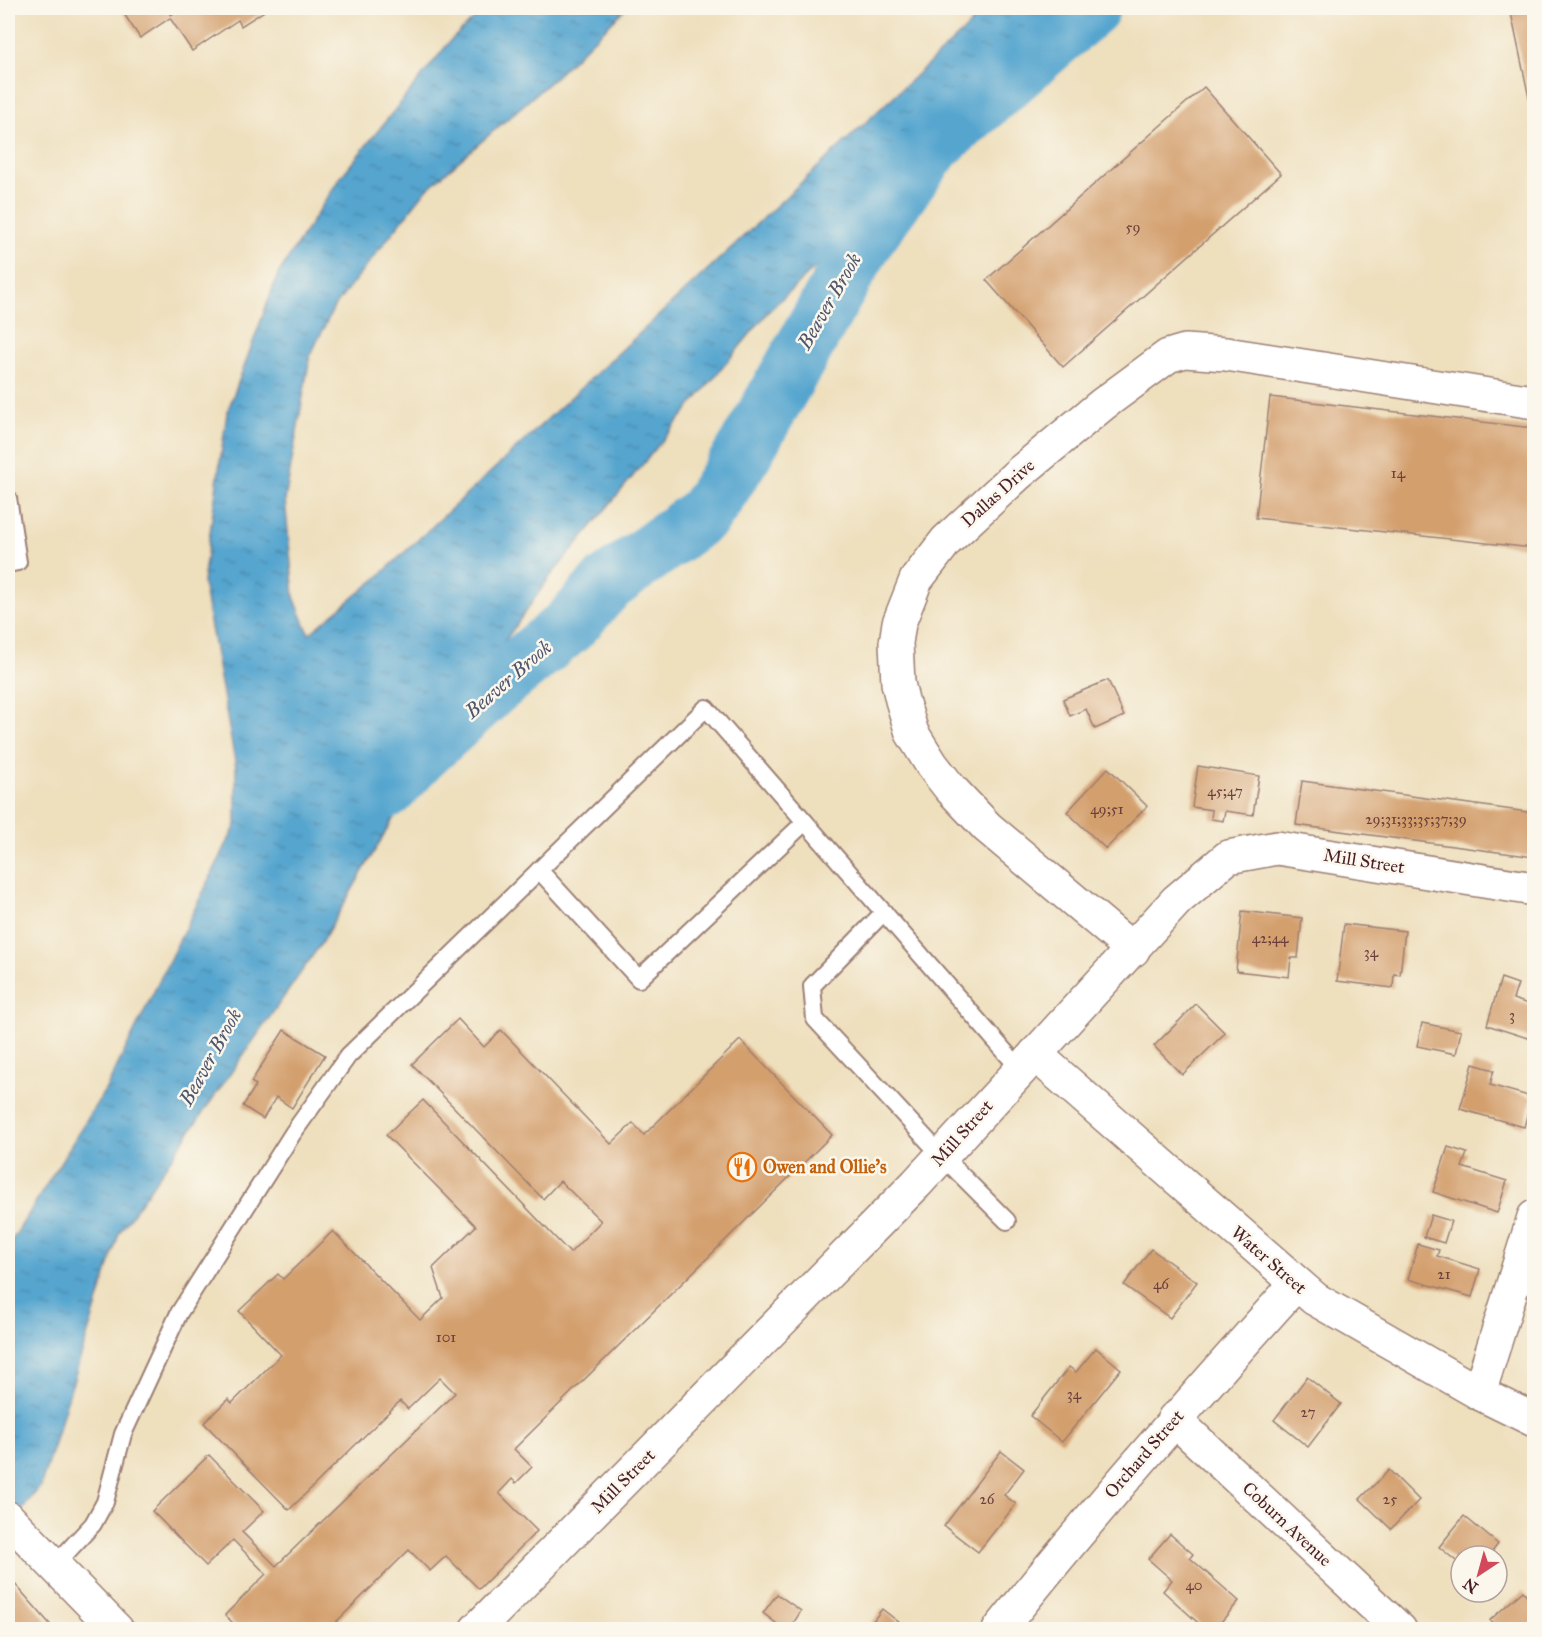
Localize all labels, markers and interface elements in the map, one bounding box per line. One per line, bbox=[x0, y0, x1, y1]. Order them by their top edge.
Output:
house number: 59 bbox=[1125, 218, 1141, 236]
water label: Beaver Brook bbox=[791, 249, 866, 354]
street label: Dallas Drive bbox=[957, 454, 1039, 532]
house number: 14 bbox=[1391, 464, 1406, 482]
water label: Beaver Brook bbox=[459, 635, 556, 724]
house number: 45;47 bbox=[1207, 782, 1243, 800]
house number: 49;51 bbox=[1090, 800, 1124, 818]
house number: 29;31;33;35;37;39 bbox=[1365, 810, 1467, 828]
street label: Mill Street bbox=[1322, 844, 1407, 878]
house number: 42;44 bbox=[1252, 929, 1289, 947]
house number: 34 bbox=[1364, 943, 1379, 961]
water label: Beaver Brook bbox=[173, 1004, 246, 1110]
house number: 3 bbox=[1509, 1006, 1515, 1024]
street label: Mill Street bbox=[926, 1095, 998, 1171]
restaurant icon: Owen and Ollie's bbox=[726, 1151, 758, 1183]
place label: Owen and Ollie's bbox=[763, 1156, 887, 1178]
street label: Water Street bbox=[1227, 1221, 1312, 1299]
house number: 21 bbox=[1437, 1265, 1451, 1283]
house number: 46 bbox=[1153, 1275, 1170, 1293]
house number: 101 bbox=[436, 1328, 456, 1346]
house number: 34 bbox=[1067, 1385, 1082, 1403]
house number: 27 bbox=[1301, 1403, 1316, 1421]
street label: Orchard Street bbox=[1100, 1405, 1189, 1503]
street label: Mill Street bbox=[586, 1444, 660, 1518]
street label: Coburn Avenue bbox=[1238, 1477, 1336, 1571]
house number: 26 bbox=[979, 1490, 996, 1508]
house number: 25 bbox=[1383, 1490, 1397, 1508]
north arrow bbox=[1449, 1544, 1509, 1604]
text: N bbox=[1459, 1574, 1482, 1597]
house number: 40 bbox=[1185, 1576, 1203, 1594]

